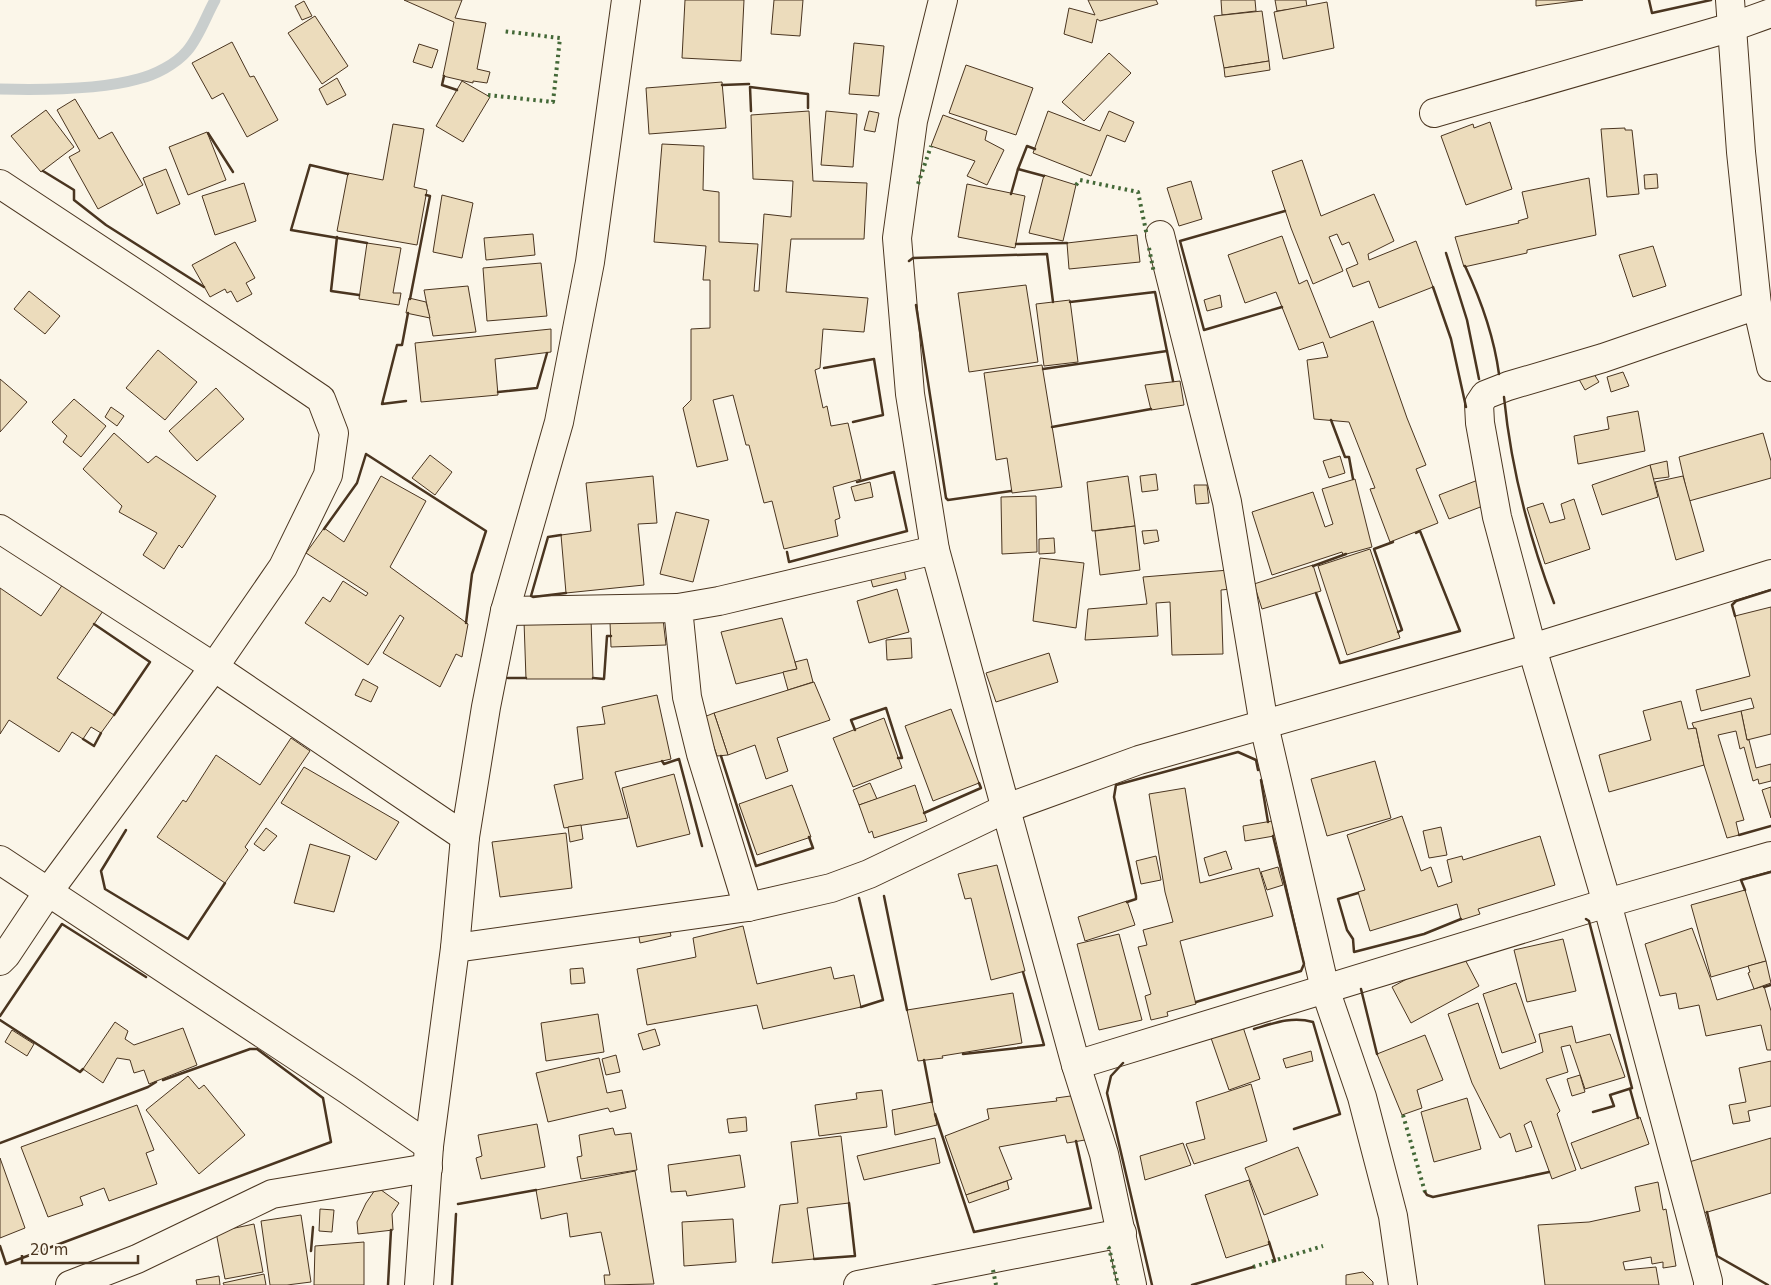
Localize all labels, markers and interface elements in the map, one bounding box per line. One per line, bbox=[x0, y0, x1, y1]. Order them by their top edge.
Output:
scale bar bbox=[22, 1232, 139, 1264]
text: 20 m bbox=[30, 1241, 68, 1259]

